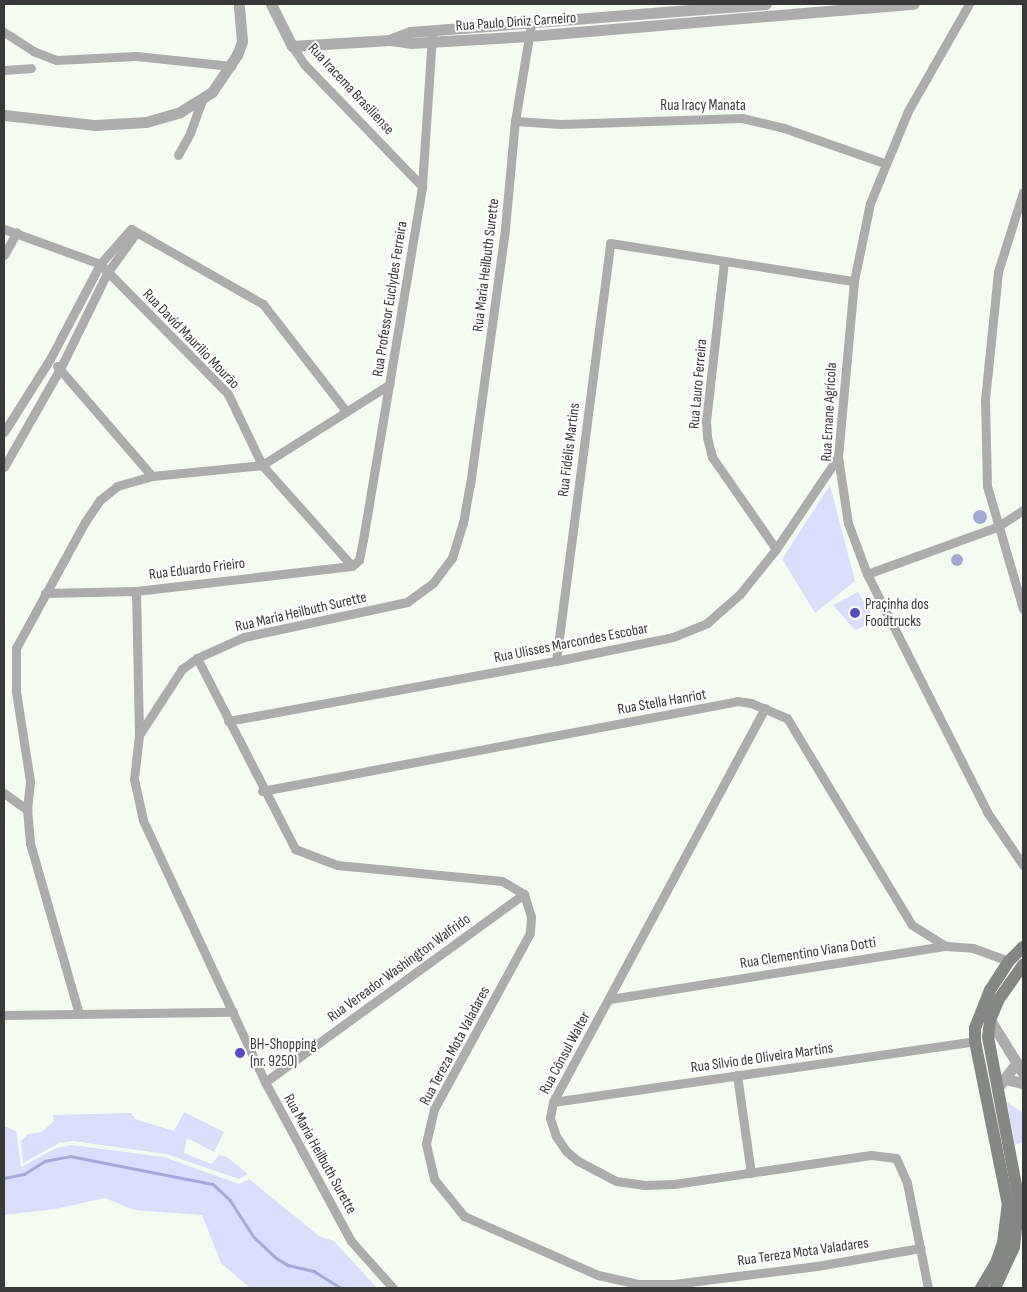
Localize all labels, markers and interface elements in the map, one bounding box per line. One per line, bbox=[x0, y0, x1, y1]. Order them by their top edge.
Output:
street label: Rua Paulo Diniz Carneiro bbox=[455, 9, 577, 35]
street label: Rua Iracema Brasiliense bbox=[304, 40, 398, 138]
street label: Rua Iracy Manata bbox=[660, 97, 746, 115]
street label: Rua Maria Heilbuth Surette bbox=[469, 197, 503, 333]
street label: Rua Professor Euclydes Ferreira bbox=[369, 220, 411, 378]
street label: Rua David Maurilio Mourão bbox=[139, 285, 243, 393]
street label: Rua Lauro Ferreira bbox=[685, 338, 711, 430]
street label: Rua Ernane Agrícola bbox=[817, 362, 841, 462]
street label: Rua Fidélis Martins bbox=[554, 402, 584, 498]
street label: Rua Eduardo Frieiro bbox=[148, 554, 246, 584]
street label: Rua Maria Heilbuth Surette bbox=[234, 588, 368, 636]
place label: Praçinha dos Foodtrucks bbox=[865, 595, 929, 630]
marker: Praçinha dos Foodtrucks bbox=[849, 607, 861, 619]
street label: Rua Ulisses Marcondes Escobar bbox=[492, 619, 650, 667]
street label: Rua Stella Hanriot bbox=[616, 685, 708, 719]
street label: Rua Vereador Washington Walfrido bbox=[324, 910, 474, 1026]
street label: Rua Clementino Viana Dotti bbox=[739, 933, 877, 973]
street label: Rua Tereza Mota Valadares bbox=[416, 983, 494, 1109]
street label: Rua Cônsul Walter bbox=[536, 1009, 594, 1097]
place label: BH-Shopping (nr. 9250) bbox=[250, 1035, 316, 1070]
street label: Rua Sílvio de Oliveira Martins bbox=[690, 1039, 834, 1077]
marker: BH-Shopping (nr. 9250) bbox=[234, 1047, 246, 1059]
street label: Rua Maria Heilbuth Surette bbox=[280, 1091, 360, 1217]
street label: Rua Tereza Mota Valadares bbox=[736, 1234, 870, 1270]

